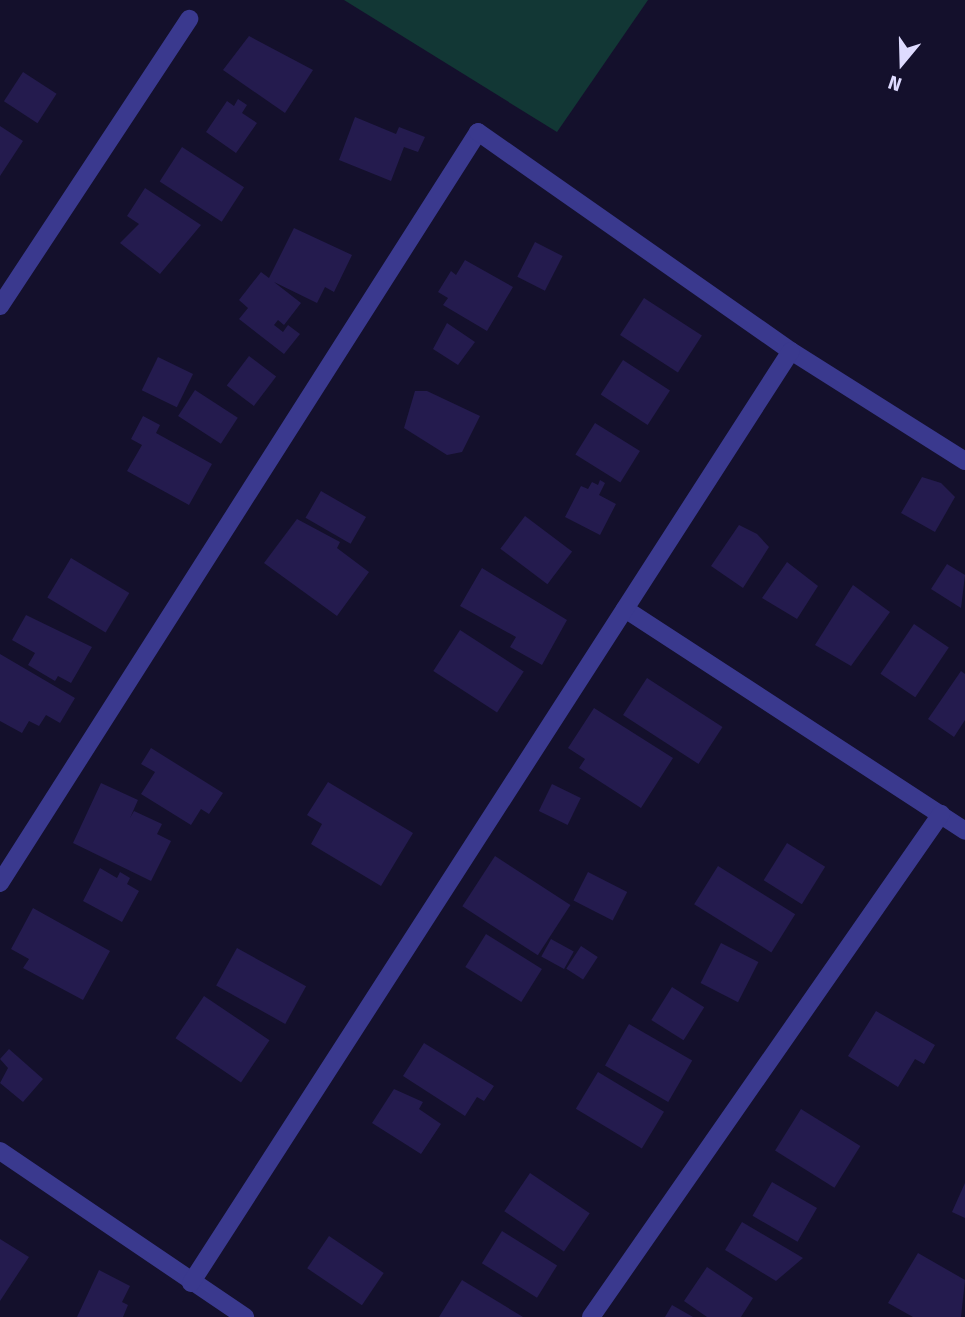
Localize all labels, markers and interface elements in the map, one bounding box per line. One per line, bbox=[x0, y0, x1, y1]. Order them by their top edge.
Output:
north arrow bbox=[867, 28, 937, 98]
text: N bbox=[885, 70, 905, 96]

